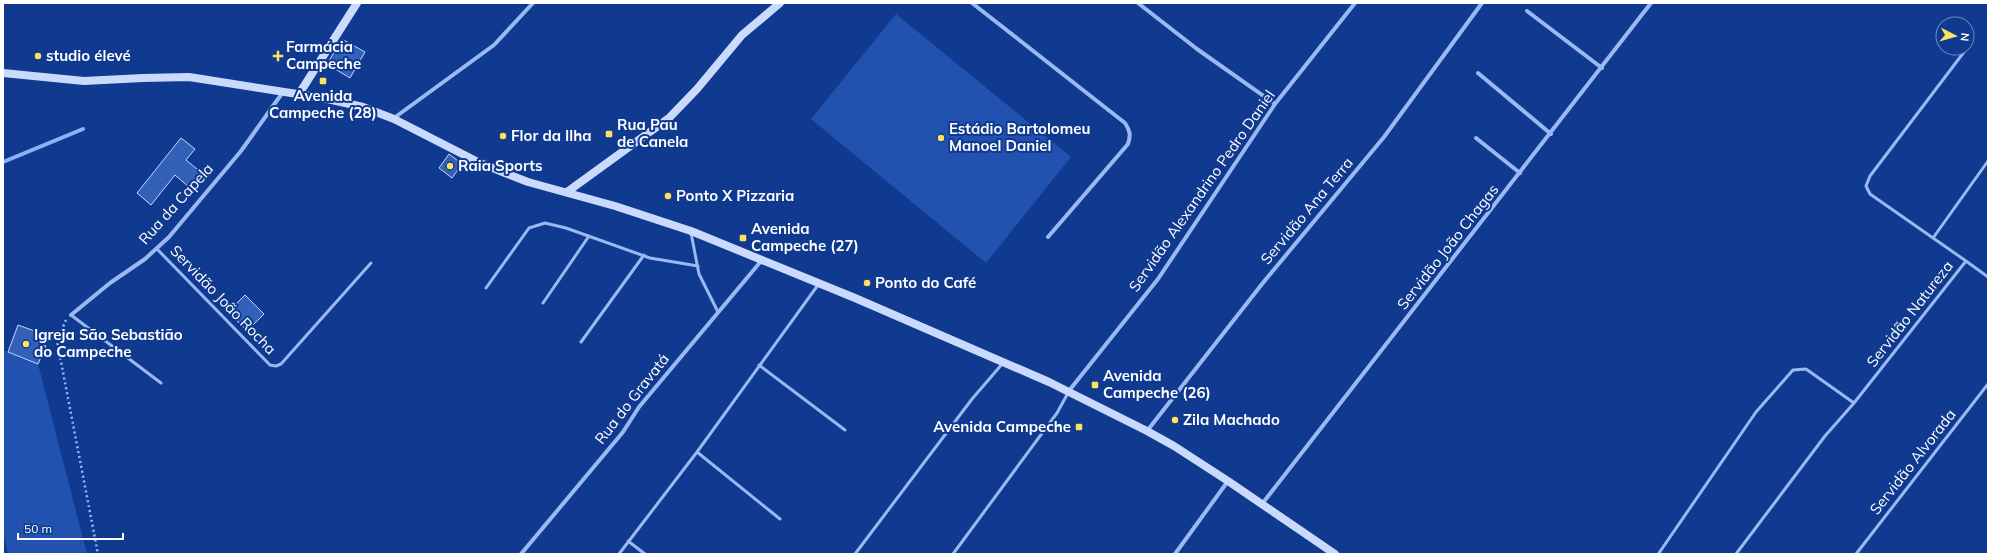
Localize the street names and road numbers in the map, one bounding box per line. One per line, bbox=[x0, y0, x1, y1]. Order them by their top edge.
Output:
street label: Servidão Alexandrino Pedro Daniel bbox=[1124, 86, 1279, 295]
street label: Servidão Ana Terra bbox=[1256, 153, 1357, 268]
street label: Rua da Capela bbox=[134, 159, 217, 248]
street label: Servidão João Chagas bbox=[1393, 180, 1502, 313]
street label: Servidão João Rocha bbox=[166, 241, 280, 358]
street label: Servidão Natureza bbox=[1862, 257, 1957, 371]
street label: Rua do Gravatá bbox=[590, 350, 673, 448]
street label: Servidão Alvorada bbox=[1865, 405, 1960, 518]

